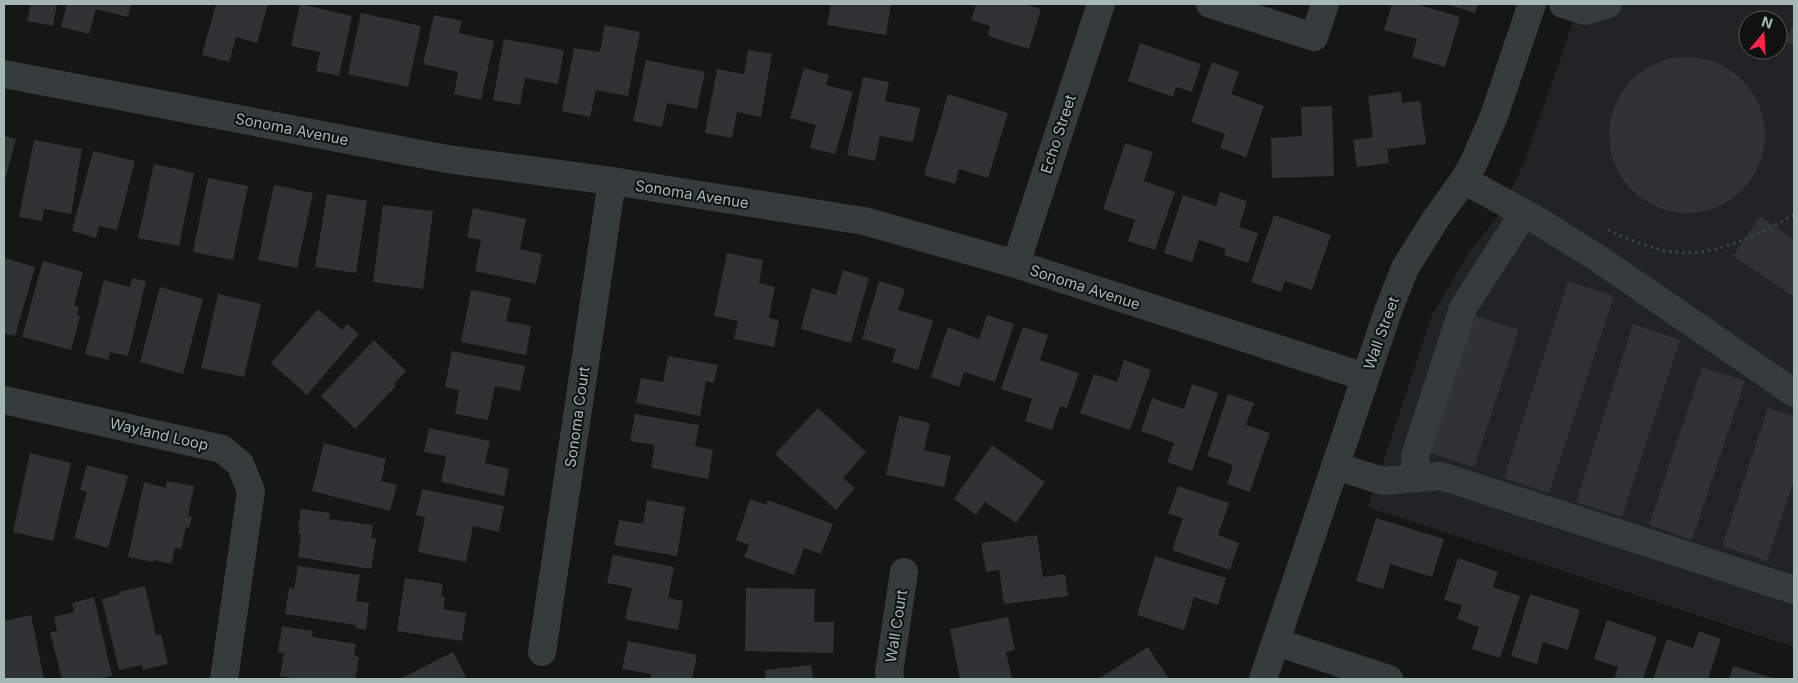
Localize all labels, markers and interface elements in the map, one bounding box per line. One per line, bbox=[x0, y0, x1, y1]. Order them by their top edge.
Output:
north arrow bbox=[1738, 10, 1788, 60]
text: N bbox=[1759, 12, 1775, 32]
street label: Echo Street bbox=[1036, 92, 1080, 176]
street label: Sonoma Avenue bbox=[234, 109, 350, 149]
street label: Sonoma Avenue bbox=[634, 176, 750, 212]
street label: Sonoma Avenue bbox=[1027, 260, 1143, 314]
street label: Wall Street bbox=[1359, 294, 1403, 372]
street label: Sonoma Court bbox=[561, 365, 594, 469]
street label: Wayland Loop bbox=[108, 413, 210, 455]
street label: Wall Court bbox=[881, 588, 911, 664]

